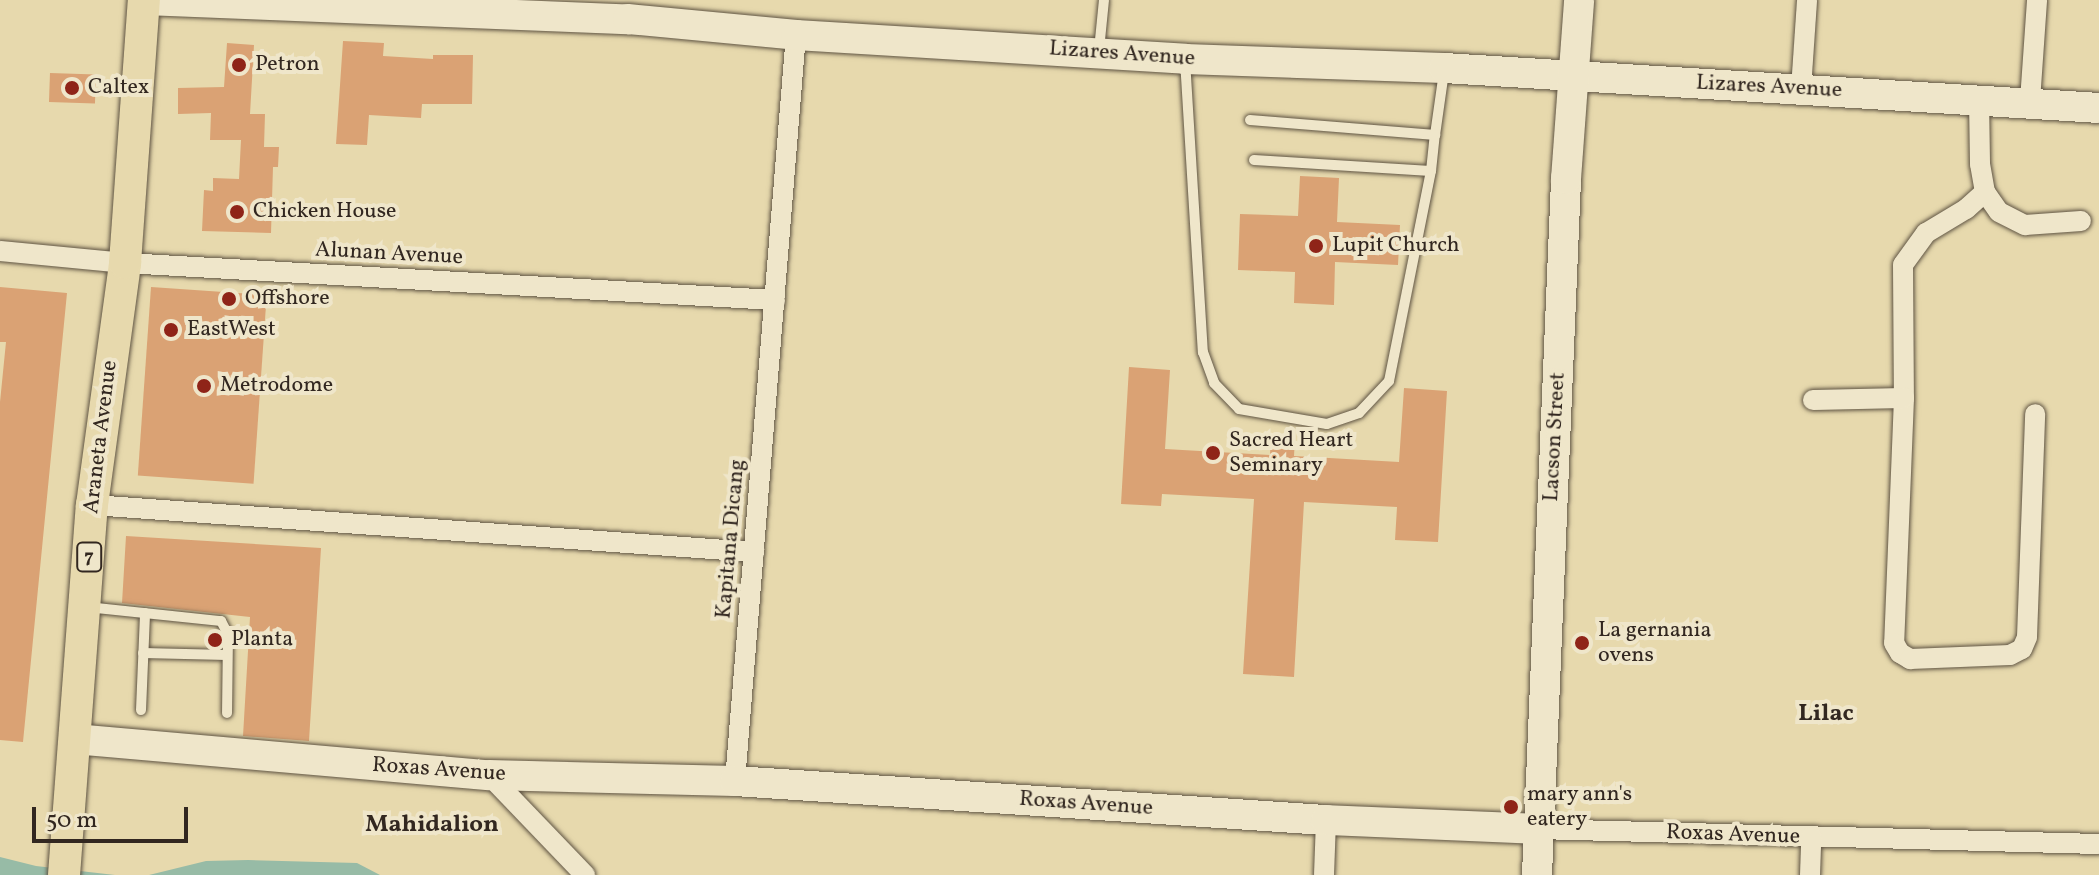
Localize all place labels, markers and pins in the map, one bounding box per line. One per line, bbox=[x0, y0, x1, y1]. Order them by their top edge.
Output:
place label: Petron bbox=[255, 52, 320, 78]
marker: Petron bbox=[230, 56, 248, 74]
place label: Caltex bbox=[88, 75, 149, 101]
marker: Caltex bbox=[63, 79, 81, 97]
place label: Chicken House bbox=[253, 199, 397, 225]
marker: Chicken House bbox=[228, 203, 246, 221]
place label: Lupit Church bbox=[1332, 233, 1460, 259]
marker: Lupit Church bbox=[1307, 237, 1325, 255]
place label: Offshore bbox=[245, 286, 330, 312]
marker: Offshore bbox=[220, 290, 238, 308]
place label: EastWest bbox=[187, 317, 276, 343]
marker: EastWest bbox=[162, 321, 180, 339]
place label: Metrodome bbox=[220, 373, 333, 399]
marker: Metrodome bbox=[195, 377, 213, 395]
place label: Sacred Heart Seminary bbox=[1229, 427, 1353, 478]
marker: Sacred Heart Seminary bbox=[1204, 444, 1222, 462]
place label: La gernania ovens bbox=[1598, 617, 1711, 668]
place label: Planta bbox=[231, 627, 293, 653]
marker: Planta bbox=[206, 631, 224, 649]
marker: La gernania ovens bbox=[1573, 634, 1591, 652]
place label: mary ann's eatery bbox=[1527, 781, 1633, 832]
marker: mary ann's eatery bbox=[1502, 798, 1520, 816]

